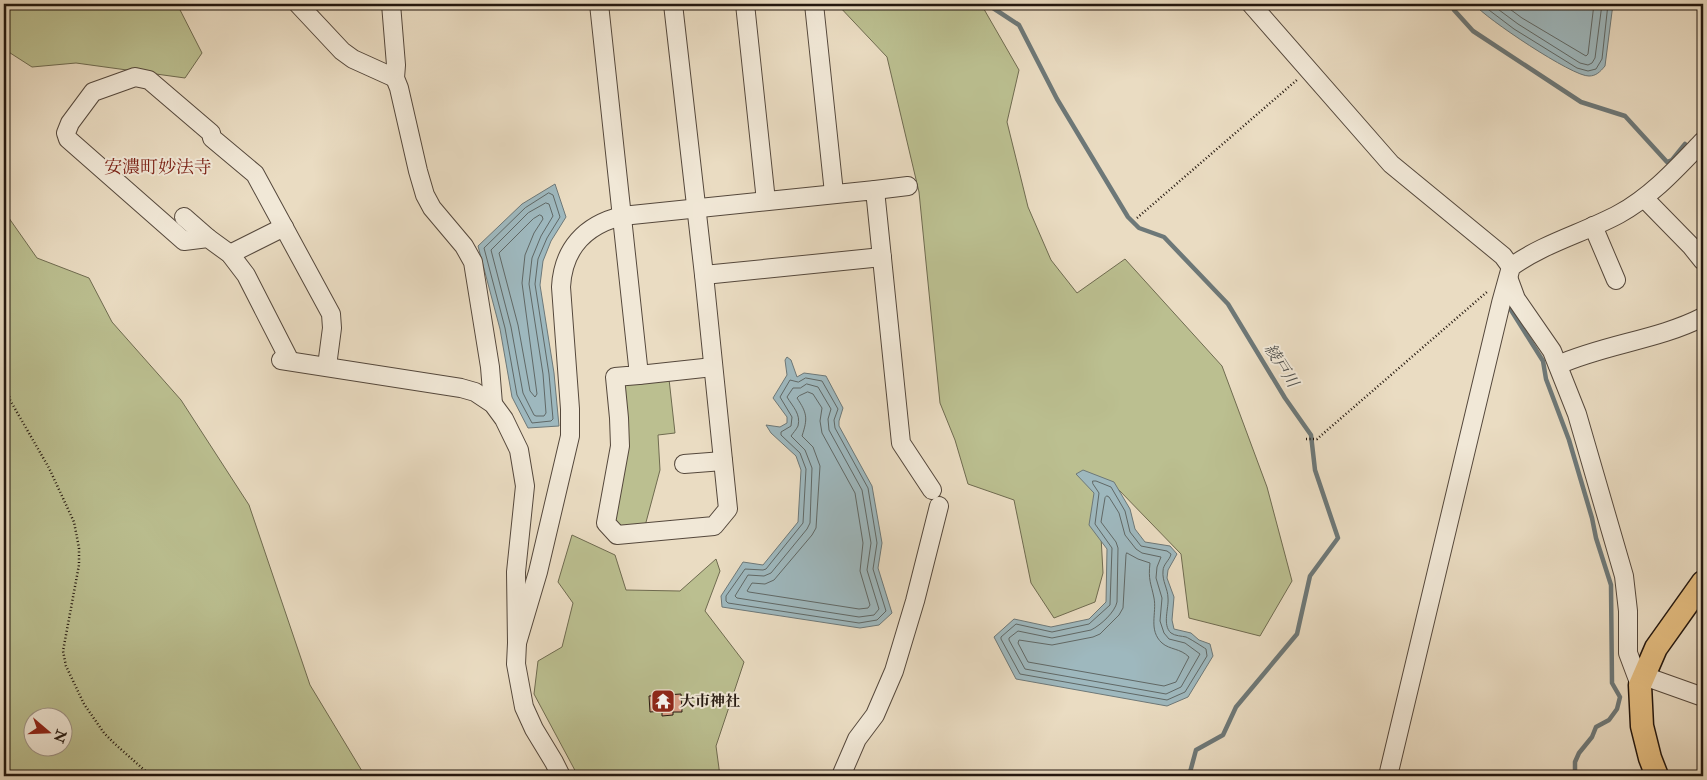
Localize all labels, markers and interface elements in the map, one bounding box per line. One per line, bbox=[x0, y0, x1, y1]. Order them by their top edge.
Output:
district label: 安濃町妙法寺 bbox=[104, 156, 212, 179]
water label: 綾戸川 bbox=[1260, 340, 1304, 393]
temple icon: 大市神社 bbox=[650, 688, 676, 714]
place label: 大市神社 bbox=[680, 692, 740, 711]
north arrow bbox=[22, 708, 72, 758]
text: N bbox=[50, 726, 70, 745]

